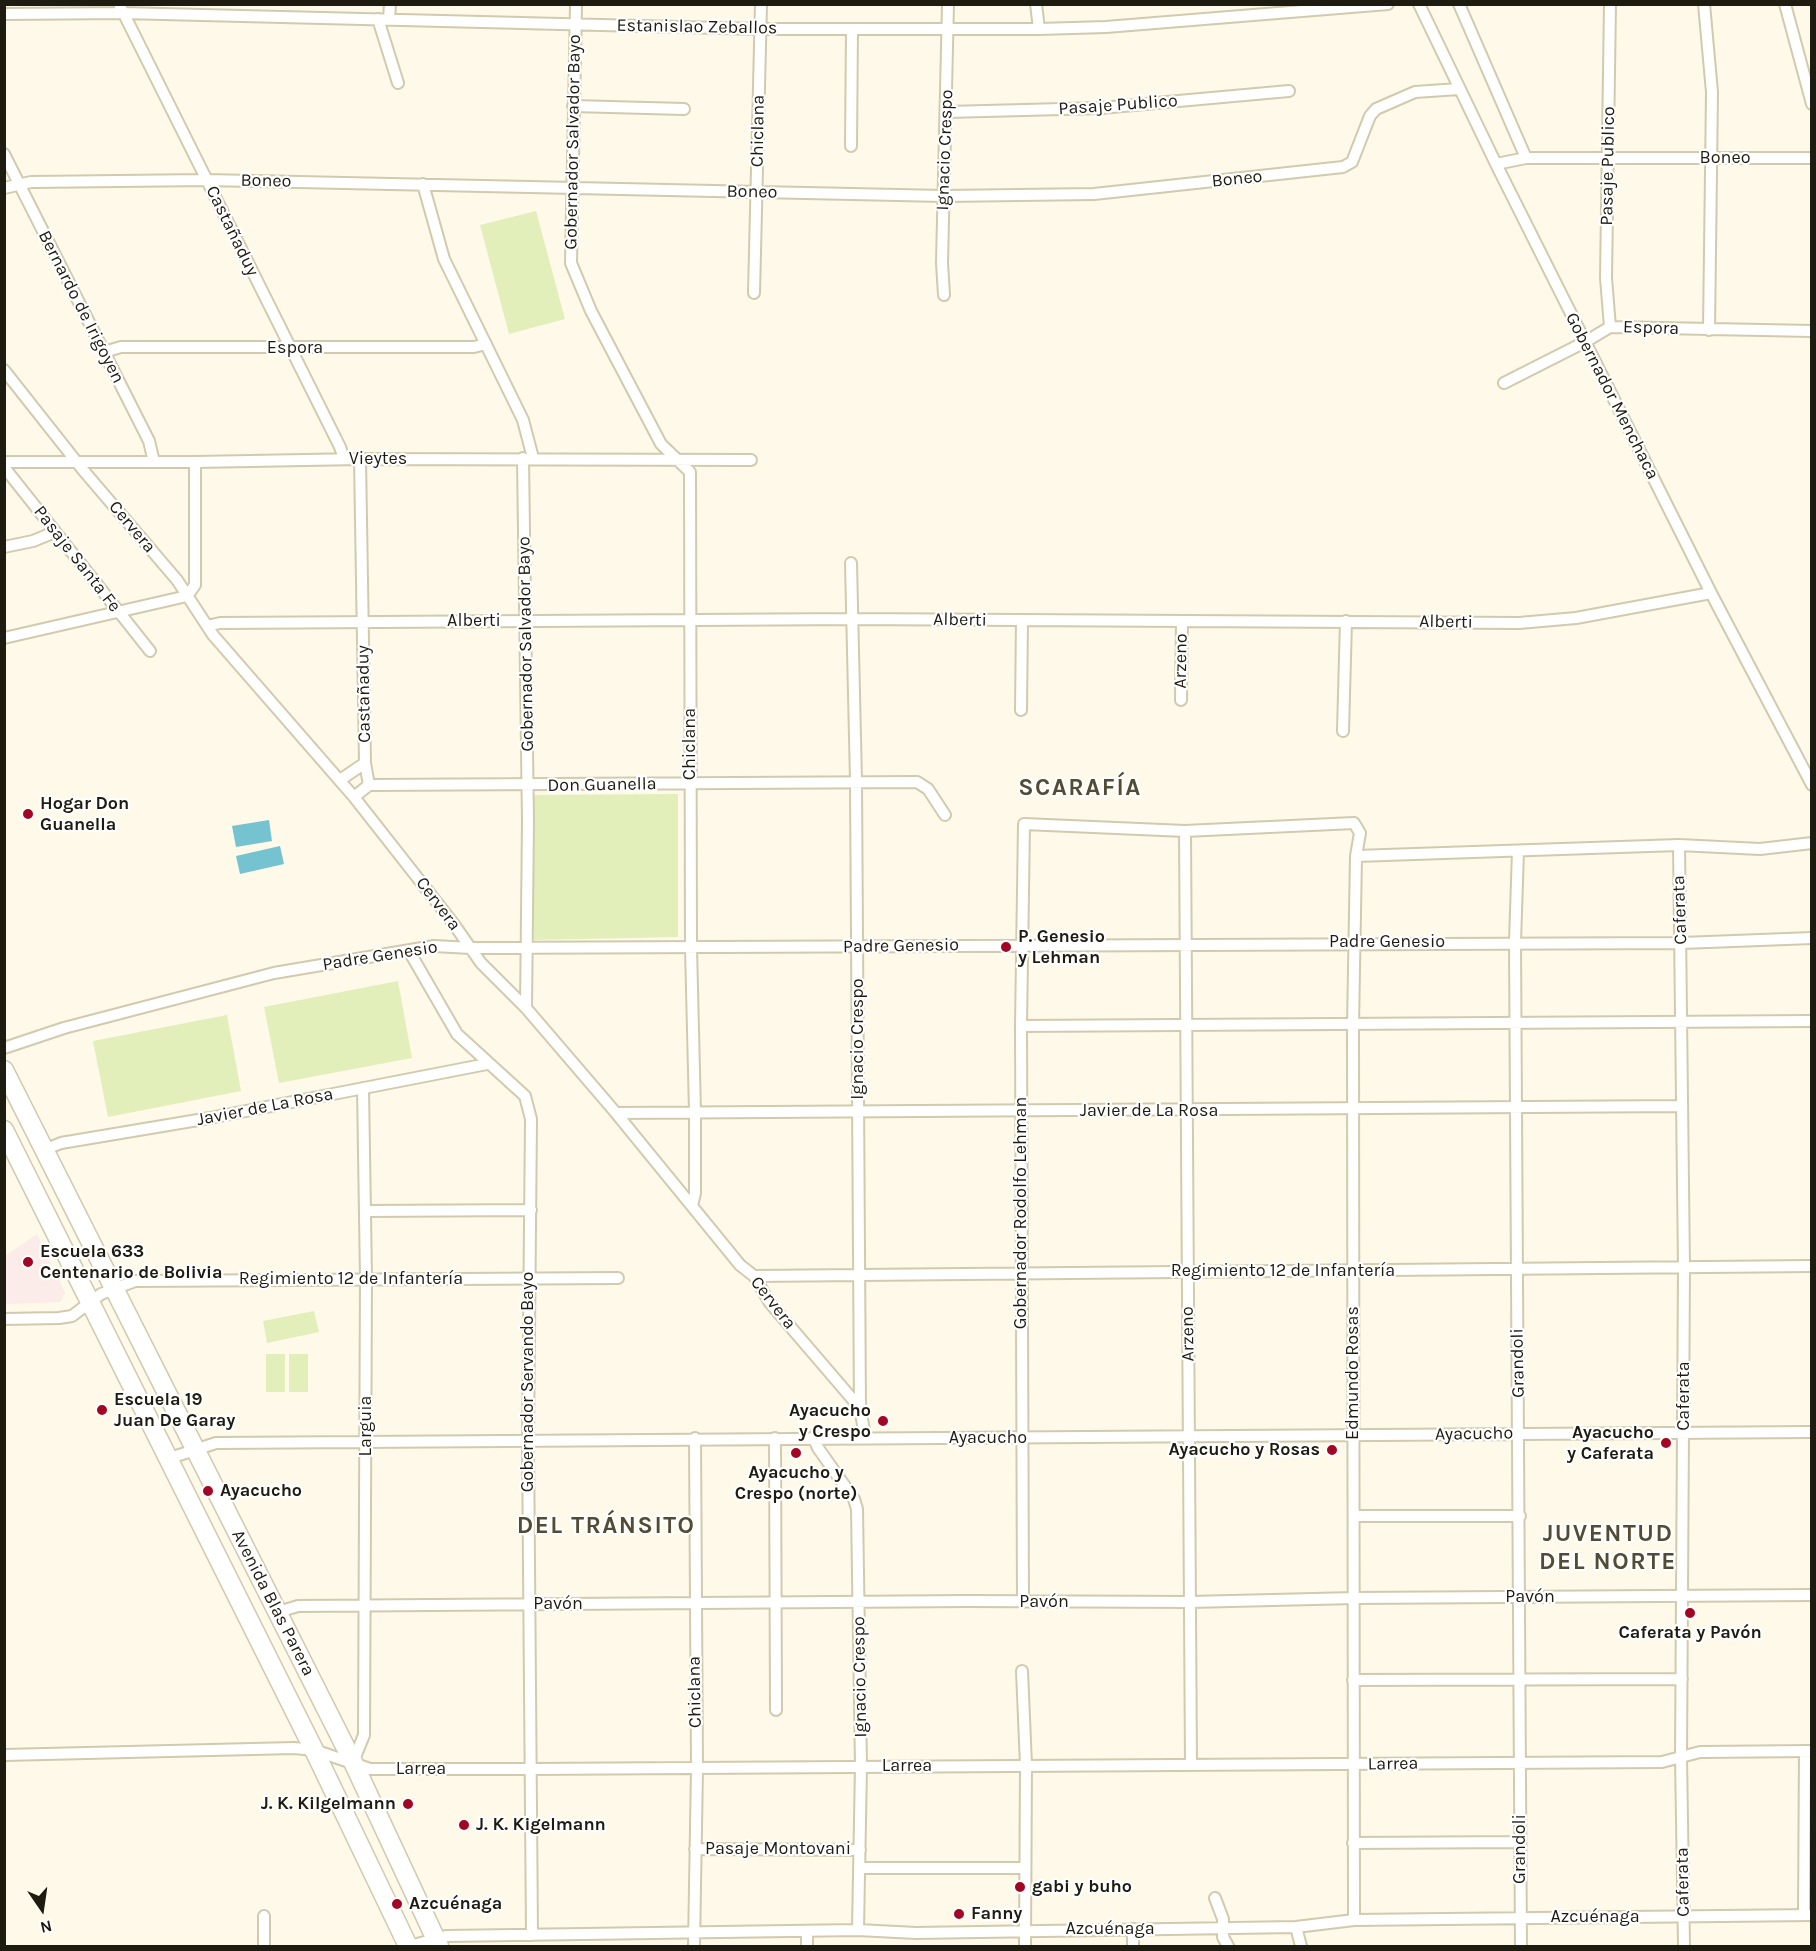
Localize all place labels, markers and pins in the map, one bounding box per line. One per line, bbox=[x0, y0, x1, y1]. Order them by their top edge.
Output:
place label: Hogar Don Guanella bbox=[40, 793, 129, 836]
marker: Hogar Don Guanella bbox=[21, 807, 35, 821]
place label: P. Genesio y Lehman bbox=[1018, 926, 1105, 968]
marker: P. Genesio y Lehman bbox=[999, 940, 1013, 954]
place label: Escuela 633 Centenario de Bolivia bbox=[40, 1241, 222, 1284]
marker: Escuela 633 Centenario de Bolivia bbox=[21, 1255, 35, 1269]
place label: Escuela 19 Juan De Garay bbox=[114, 1389, 235, 1432]
place label: Ayacucho y Crespo bbox=[789, 1400, 871, 1442]
marker: Escuela 19 Juan De Garay bbox=[95, 1403, 109, 1417]
marker: Ayacucho y Crespo bbox=[876, 1414, 890, 1428]
place label: Ayacucho y Caferata bbox=[1567, 1422, 1654, 1464]
marker: Ayacucho y Caferata bbox=[1659, 1436, 1673, 1450]
place label: Ayacucho y Rosas bbox=[1169, 1439, 1320, 1461]
marker: Ayacucho y Rosas bbox=[1325, 1443, 1339, 1457]
marker: Ayacucho y Crespo (norte) bbox=[789, 1446, 803, 1460]
place label: Ayacucho y Crespo (norte) bbox=[735, 1462, 857, 1504]
place label: Ayacucho bbox=[220, 1480, 302, 1502]
marker: Ayacucho bbox=[201, 1484, 215, 1498]
marker: Caferata y Pavón bbox=[1683, 1606, 1697, 1620]
place label: Caferata y Pavón bbox=[1618, 1622, 1762, 1644]
place label: J. K. Kilgelmann bbox=[261, 1793, 396, 1815]
marker: J. K. Kilgelmann bbox=[401, 1797, 415, 1811]
place label: J. K. Kigelmann bbox=[476, 1814, 606, 1836]
marker: J. K. Kigelmann bbox=[457, 1818, 471, 1832]
place label: gabi y buho bbox=[1032, 1876, 1132, 1898]
marker: gabi y buho bbox=[1013, 1880, 1027, 1894]
place label: Azcuénaga bbox=[409, 1893, 502, 1915]
marker: Azcuénaga bbox=[390, 1897, 404, 1911]
place label: Fanny bbox=[971, 1903, 1022, 1925]
marker: Fanny bbox=[952, 1907, 966, 1921]

